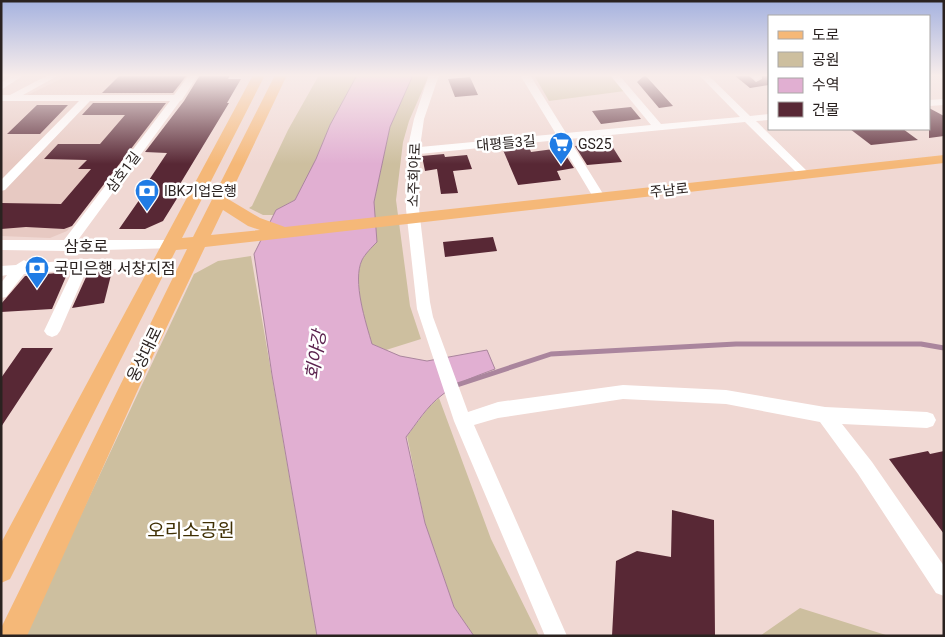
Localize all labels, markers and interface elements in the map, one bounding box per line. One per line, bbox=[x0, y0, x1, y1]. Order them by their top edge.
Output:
legend bbox=[768, 15, 930, 130]
text: 도로 bbox=[812, 26, 840, 44]
text: 공원 bbox=[812, 51, 840, 69]
text: 수역 bbox=[812, 76, 840, 94]
text: 건물 bbox=[812, 101, 840, 119]
supermarket icon: GS25 bbox=[548, 131, 574, 165]
street label: 대평들3길 bbox=[476, 132, 536, 154]
place label: GS25 bbox=[578, 136, 612, 152]
street label: 소주회야로 bbox=[405, 142, 423, 207]
street label: 삼호1길 bbox=[103, 149, 143, 195]
bank icon: IBK기업은행 bbox=[134, 178, 160, 212]
street label: 주남로 bbox=[649, 180, 689, 200]
place label: IBK기업은행 bbox=[164, 183, 237, 199]
street label: 삼호로 bbox=[64, 237, 108, 256]
bank icon: 국민은행 서창지점 bbox=[24, 255, 50, 289]
place label: 국민은행 서창지점 bbox=[54, 259, 176, 278]
street label: 웅상대로 bbox=[123, 323, 166, 385]
water label: 회야강 bbox=[301, 326, 330, 381]
park label: 오리소공원 bbox=[147, 519, 235, 542]

